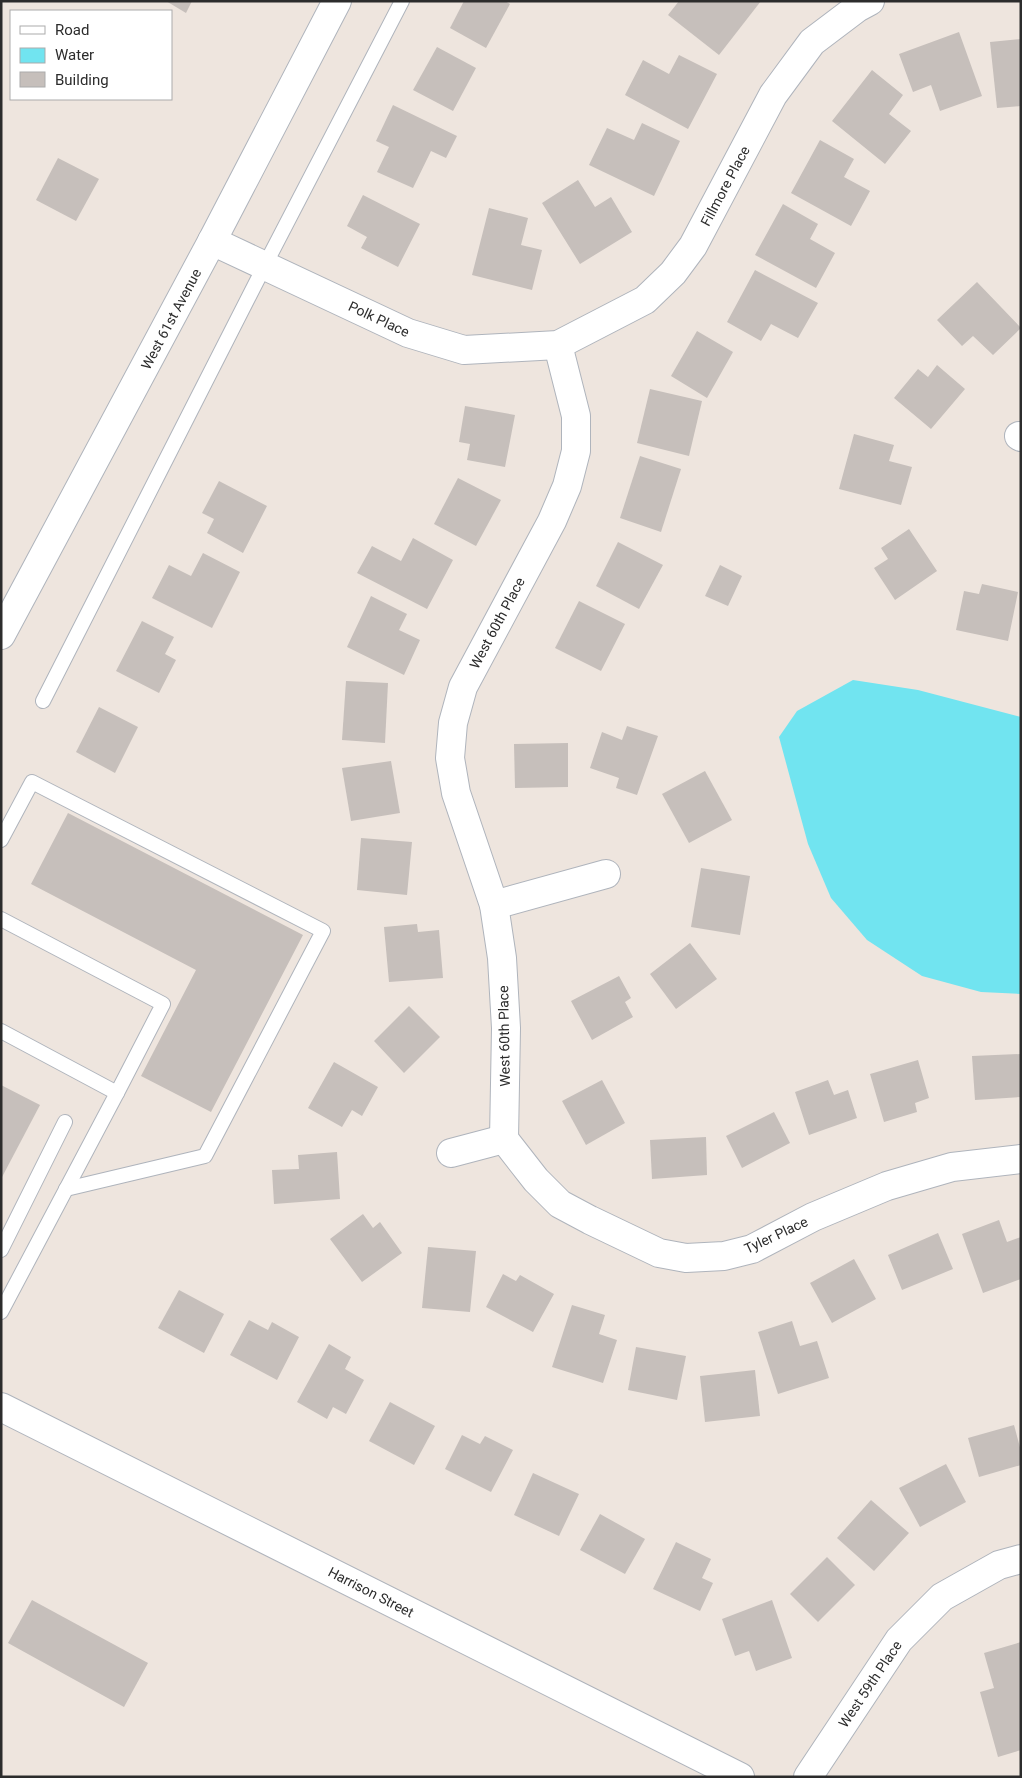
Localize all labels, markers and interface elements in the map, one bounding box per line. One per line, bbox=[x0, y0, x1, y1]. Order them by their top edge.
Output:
legend bbox=[10, 10, 172, 100]
text: Road bbox=[55, 21, 89, 39]
text: Water bbox=[55, 46, 94, 64]
text: Building bbox=[55, 71, 109, 89]
street label: Fillmore Place bbox=[697, 143, 753, 229]
street label: West 61st Avenue bbox=[138, 266, 204, 372]
street label: Polk Place bbox=[346, 298, 412, 340]
street label: West 60th Place bbox=[466, 575, 528, 671]
street label: West 60th Place bbox=[495, 985, 513, 1087]
street label: Tyler Place bbox=[742, 1213, 810, 1257]
street label: Harrison Street bbox=[326, 1564, 417, 1621]
street label: West 59th Place bbox=[835, 1638, 905, 1730]

